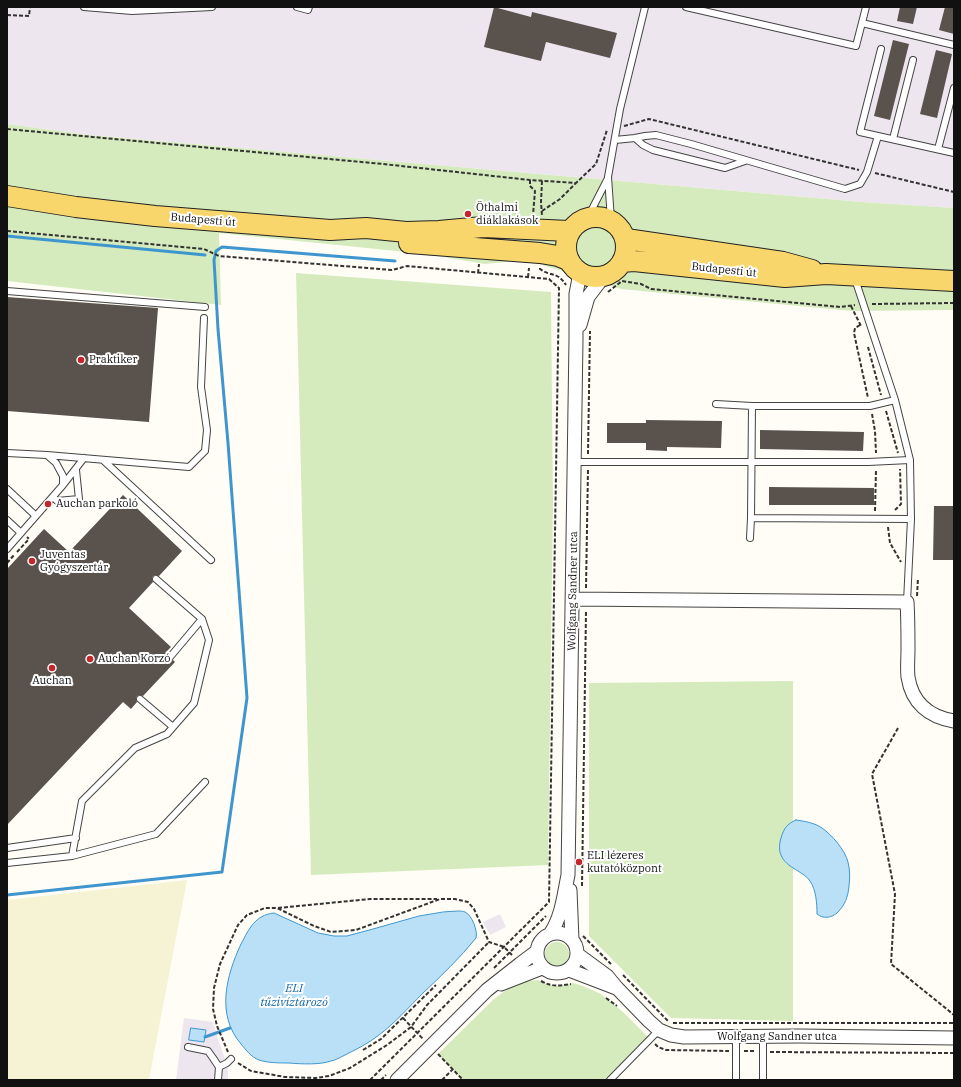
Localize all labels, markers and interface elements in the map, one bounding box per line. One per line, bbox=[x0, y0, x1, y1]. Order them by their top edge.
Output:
place label: Öthalmi diáklakások bbox=[476, 201, 538, 227]
marker: Öthalmi diáklakások bbox=[463, 209, 473, 219]
street label: Budapesti út bbox=[170, 211, 236, 229]
street label: Budapesti út bbox=[691, 260, 757, 280]
place label: Praktiker bbox=[89, 353, 137, 367]
marker: Praktiker bbox=[76, 355, 86, 365]
place label: Auchan parkoló bbox=[56, 497, 138, 511]
marker: Auchan parkoló bbox=[43, 499, 53, 509]
street label: Wolfgang Sandner utca bbox=[565, 531, 581, 651]
place label: Juventas Gyógyszertár bbox=[40, 548, 108, 574]
marker: Juventas Gyógyszertár bbox=[27, 556, 37, 566]
place label: Auchan Korzó bbox=[98, 652, 171, 666]
marker: Auchan Korzó bbox=[85, 654, 95, 664]
marker: Auchan bbox=[47, 663, 57, 673]
place label: Auchan bbox=[32, 674, 72, 688]
place label: ELI lézeres kutatóközpont bbox=[587, 849, 662, 875]
marker: ELI lézeres kutatóközpont bbox=[574, 857, 584, 867]
water label: ELI tűzivíztározó bbox=[260, 982, 328, 1010]
street label: Wolfgang Sandner utca bbox=[717, 1030, 837, 1044]

